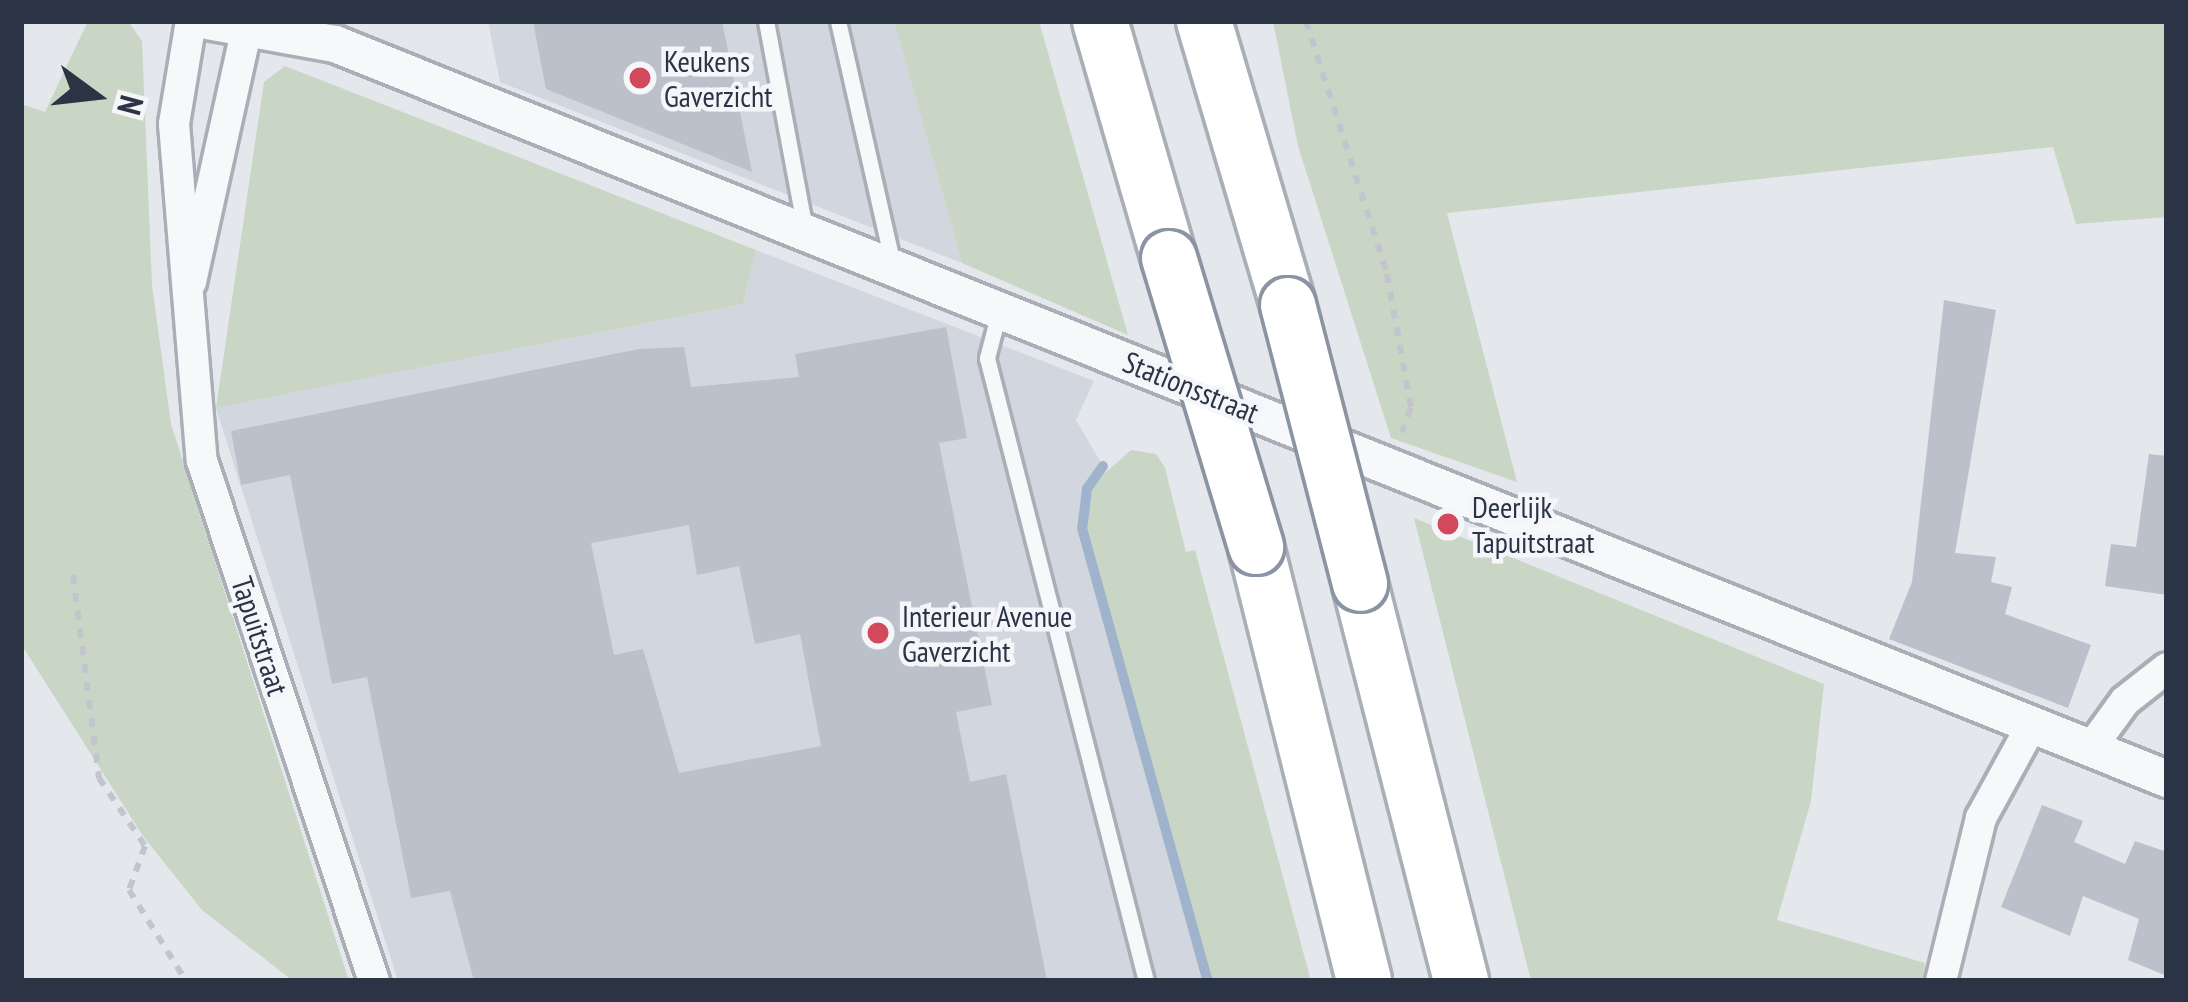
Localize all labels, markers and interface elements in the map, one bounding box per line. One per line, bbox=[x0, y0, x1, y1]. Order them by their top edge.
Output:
north arrow bbox=[36, 36, 156, 156]
place label: Keukens Gaverzicht bbox=[664, 43, 772, 113]
marker: Keukens Gaverzicht bbox=[627, 65, 653, 91]
text: N bbox=[108, 91, 154, 120]
street label: Stationsstraat bbox=[1118, 344, 1264, 430]
place label: Deerlijk Tapuitstraat bbox=[1472, 489, 1595, 560]
marker: Deerlijk Tapuitstraat bbox=[1435, 511, 1461, 537]
street label: Tapuitstraat bbox=[224, 572, 296, 700]
place label: Interieur Avenue Gaverzicht bbox=[902, 598, 1073, 668]
marker: Interieur Avenue Gaverzicht bbox=[865, 620, 891, 646]

